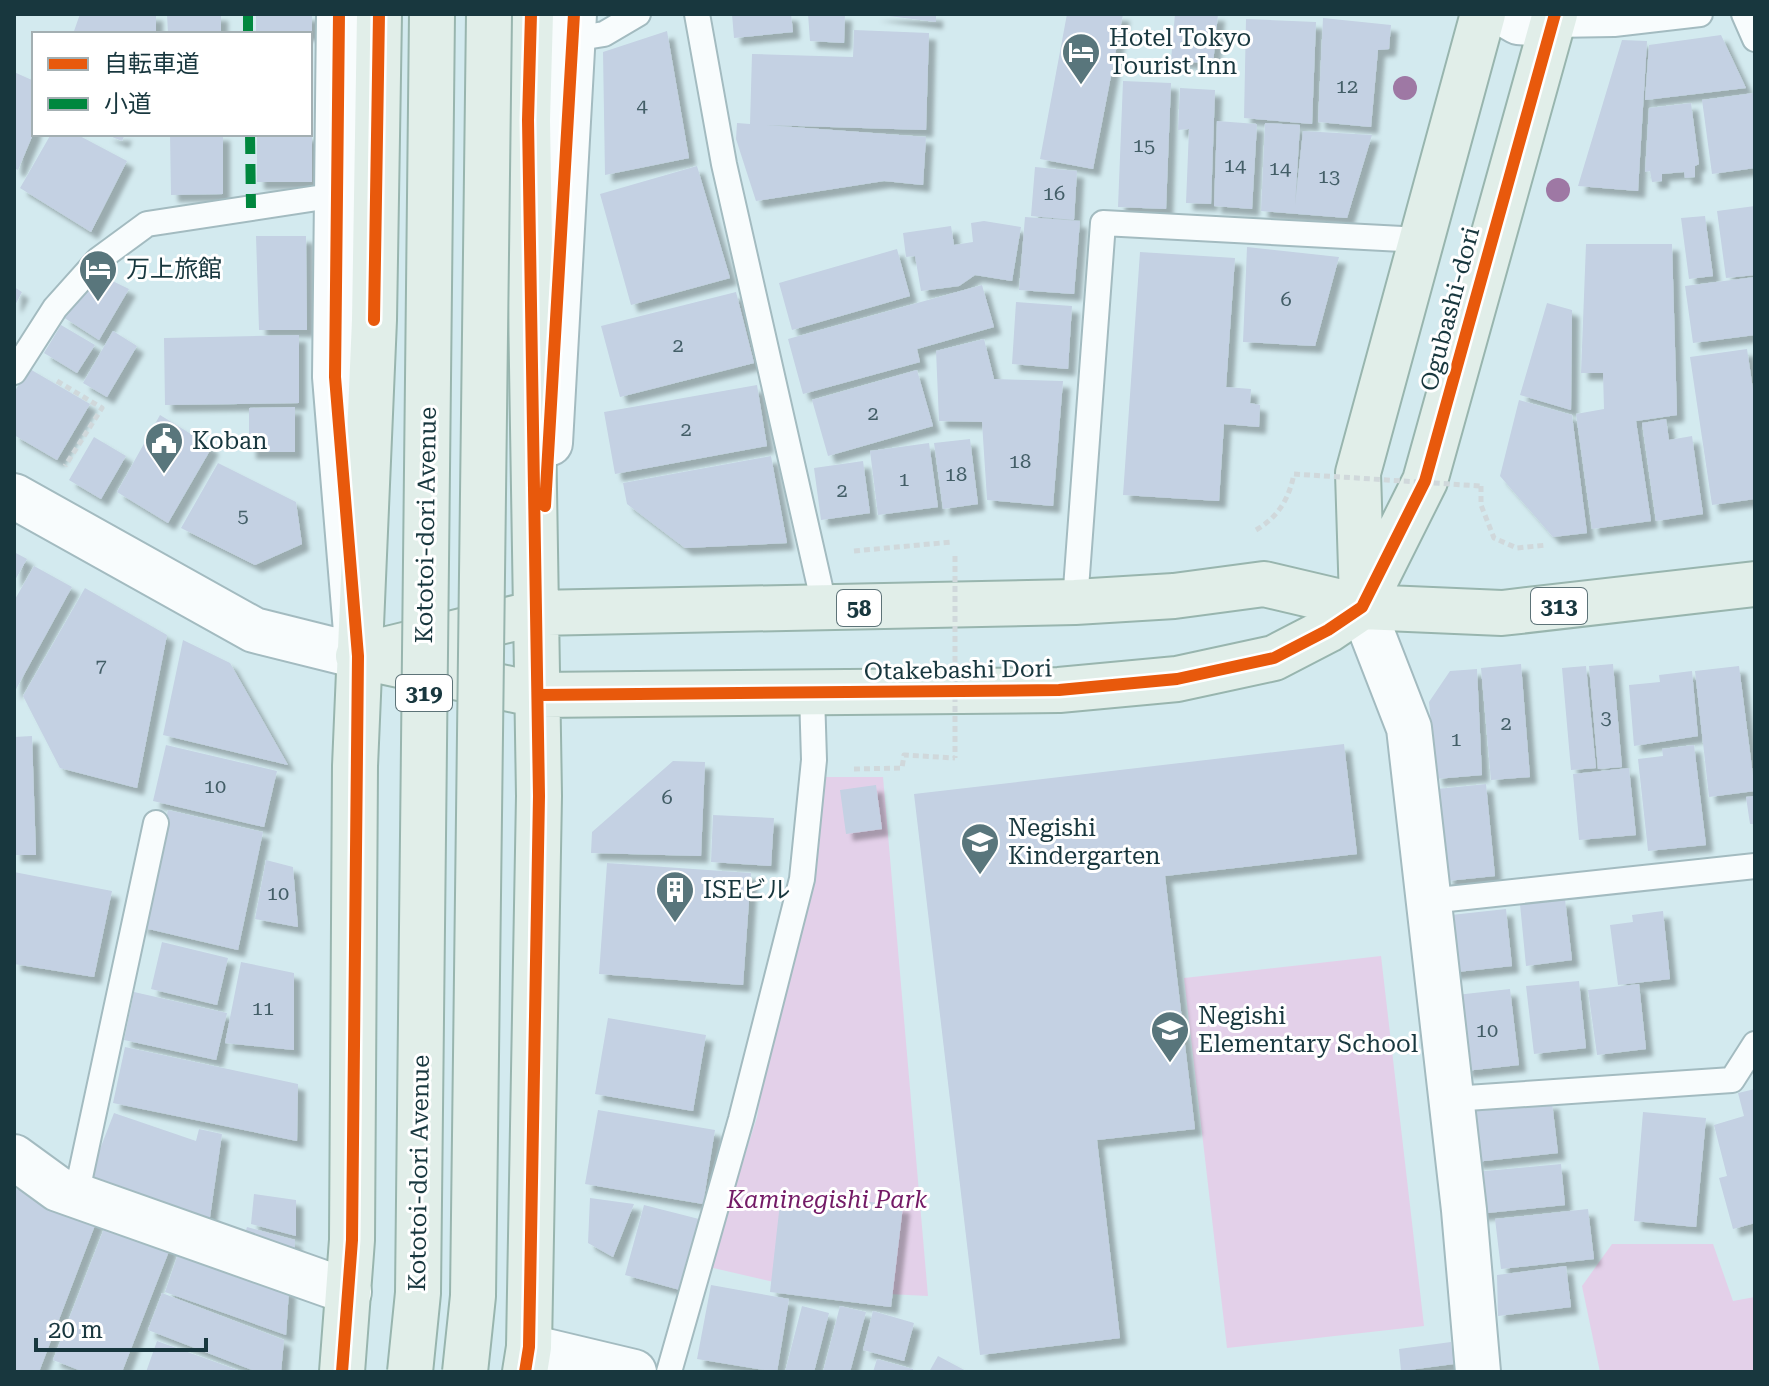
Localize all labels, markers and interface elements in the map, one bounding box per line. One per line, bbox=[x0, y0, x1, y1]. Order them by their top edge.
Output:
place label: Hotel Tokyo Tourist Inn bbox=[1109, 24, 1251, 80]
hotel icon: Hotel Tokyo Tourist Inn bbox=[1060, 31, 1102, 86]
legend bbox=[32, 32, 312, 136]
text: 自転車道 bbox=[104, 50, 200, 78]
house number: 12 bbox=[1336, 74, 1358, 98]
text: 小道 bbox=[104, 90, 152, 118]
house number: 4 bbox=[636, 93, 648, 117]
house number: 15 bbox=[1133, 133, 1155, 157]
house number: 14 bbox=[1224, 153, 1247, 177]
house number: 14 bbox=[1269, 156, 1292, 180]
house number: 13 bbox=[1318, 164, 1340, 188]
house number: 16 bbox=[1043, 181, 1065, 205]
street label: Ogubashi-dori bbox=[1415, 224, 1485, 394]
hotel icon: 万上旅館 bbox=[77, 248, 119, 303]
place label: 万上旅館 bbox=[126, 255, 222, 283]
house number: 6 bbox=[1280, 287, 1292, 311]
house number: 2 bbox=[672, 333, 684, 357]
house number: 2 bbox=[867, 401, 879, 425]
street label: Kototoi-dori Avenue bbox=[410, 406, 442, 644]
house number: 2 bbox=[680, 417, 692, 441]
public building icon: Koban bbox=[143, 420, 185, 475]
place label: Koban bbox=[192, 427, 267, 455]
house number: 18 bbox=[1009, 449, 1031, 473]
house number: 18 bbox=[945, 462, 967, 486]
house number: 1 bbox=[898, 467, 910, 491]
house number: 2 bbox=[836, 478, 848, 502]
house number: 5 bbox=[237, 503, 249, 527]
road number: 313 bbox=[1531, 588, 1587, 624]
road number: 58 bbox=[837, 590, 881, 626]
house number: 7 bbox=[95, 654, 107, 678]
street label: Otakebashi Dori bbox=[864, 654, 1053, 686]
road number: 319 bbox=[396, 675, 452, 711]
house number: 3 bbox=[1600, 705, 1612, 729]
house number: 2 bbox=[1500, 711, 1512, 735]
house number: 1 bbox=[1450, 727, 1462, 751]
house number: 10 bbox=[204, 774, 226, 798]
house number: 6 bbox=[661, 785, 673, 809]
place label: Negishi Kindergarten bbox=[1008, 814, 1161, 870]
school or university icon: Negishi Kindergarten bbox=[959, 821, 1001, 876]
building icon: ISEビル bbox=[654, 869, 696, 924]
place label: ISEビル bbox=[703, 876, 790, 904]
house number: 10 bbox=[267, 881, 289, 905]
house number: 11 bbox=[252, 996, 274, 1020]
place label: Negishi Elementary School bbox=[1198, 1002, 1418, 1058]
school or university icon: Negishi Elementary School bbox=[1149, 1009, 1191, 1064]
house number: 10 bbox=[1476, 1018, 1498, 1042]
street label: Kototoi-dori Avenue bbox=[403, 1054, 435, 1292]
park label: Kaminegishi Park bbox=[726, 1186, 927, 1214]
scale bar bbox=[36, 1302, 206, 1352]
text: 20 m bbox=[48, 1316, 103, 1344]

